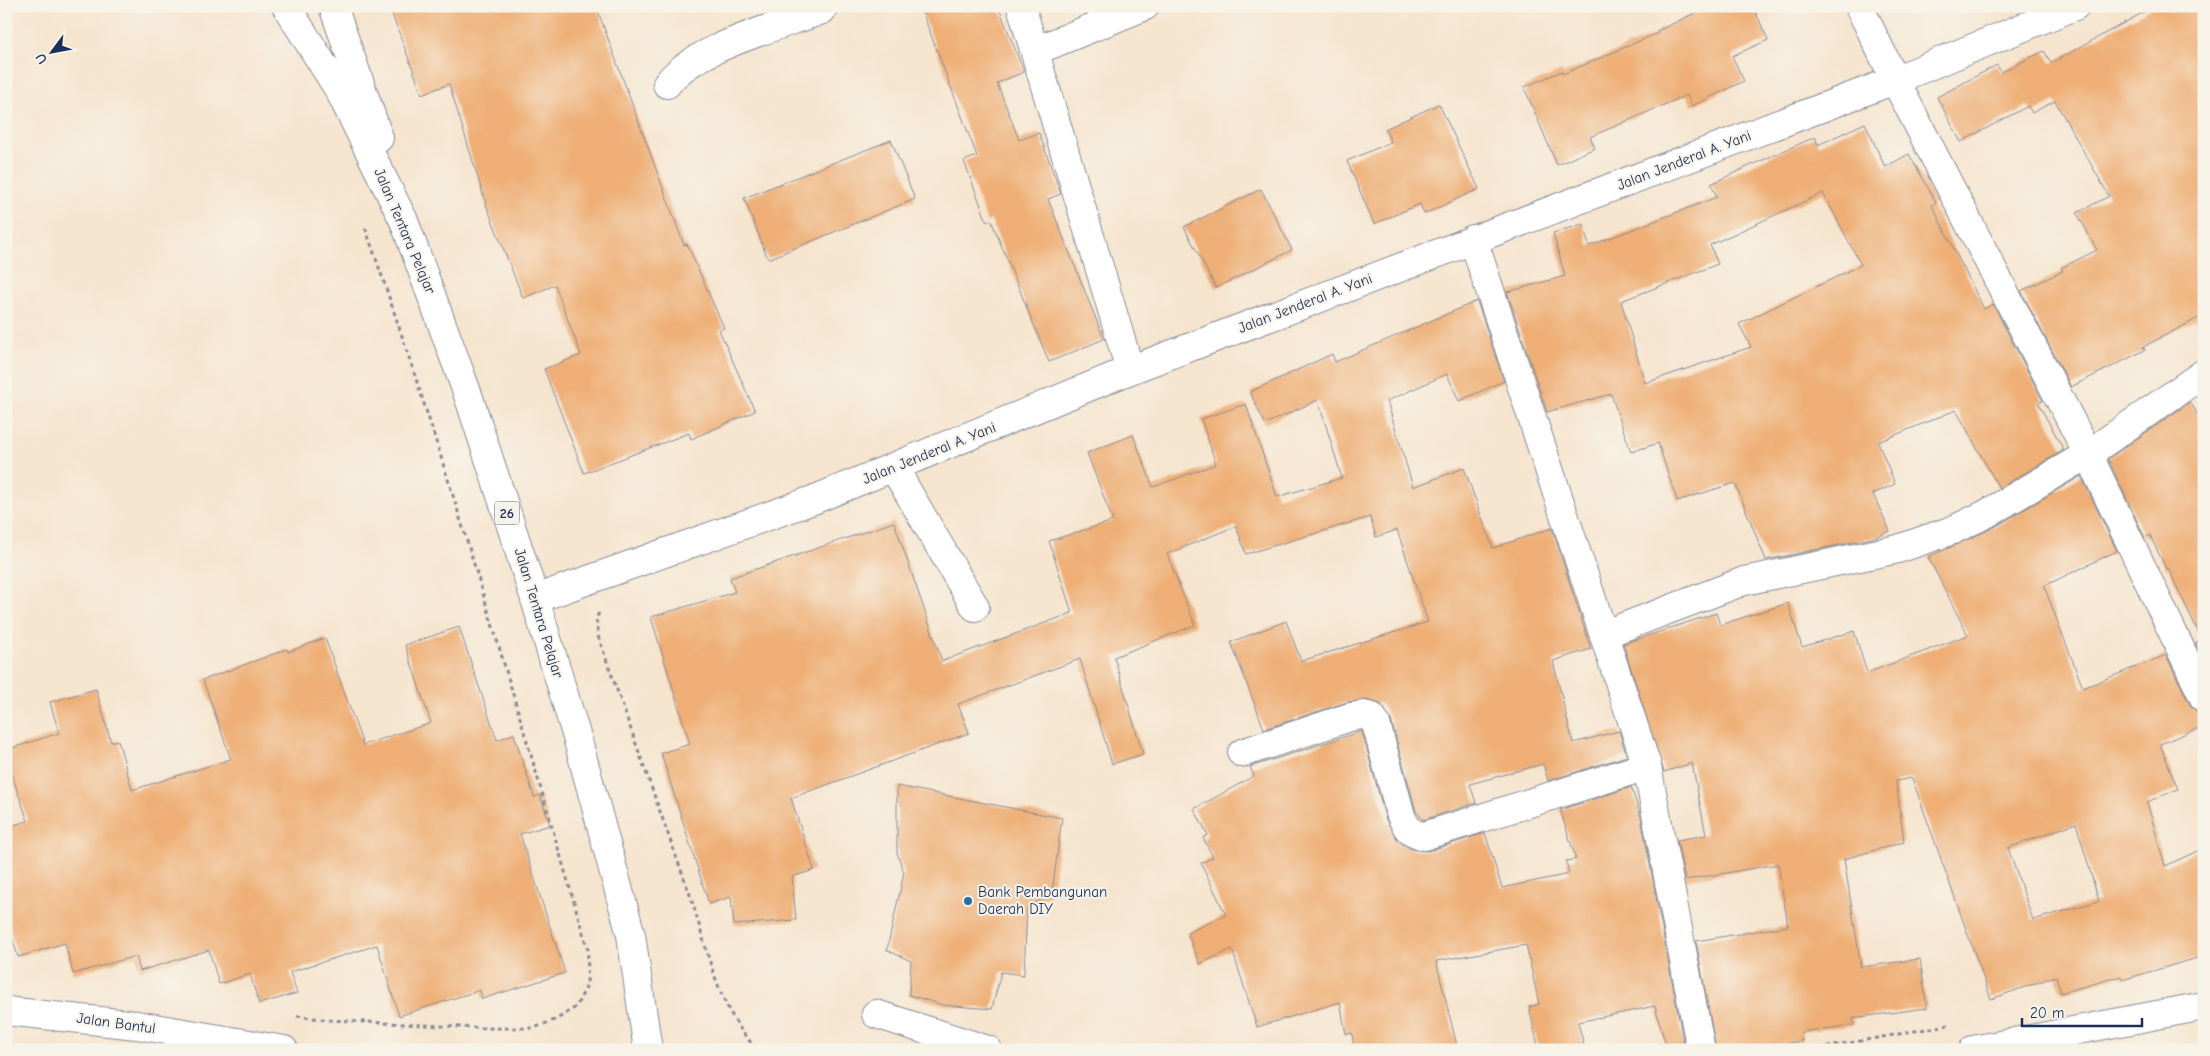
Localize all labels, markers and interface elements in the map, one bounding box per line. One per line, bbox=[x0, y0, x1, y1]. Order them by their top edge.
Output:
north arrow bbox=[28, 28, 78, 78]
text: U bbox=[32, 50, 51, 67]
street label: Jalan Jenderal A. Yani bbox=[1614, 126, 1754, 194]
street label: Jalan Tentara Pelajar bbox=[370, 165, 440, 297]
street label: Jalan Jenderal A. Yani bbox=[1235, 269, 1375, 337]
street label: Jalan Jenderal A. Yani bbox=[860, 418, 998, 488]
road number: 26 bbox=[494, 502, 520, 524]
street label: Jalan Tentara Pelajar bbox=[511, 546, 567, 680]
place label: Bank Pembangunan Daerah DIY bbox=[978, 883, 1107, 918]
marker: Bank Pembangunan Daerah DIY bbox=[962, 895, 974, 907]
scale bar bbox=[2022, 996, 2142, 1028]
text: 20 m bbox=[2030, 1004, 2064, 1022]
street label: Jalan Bantul bbox=[75, 1009, 157, 1037]

